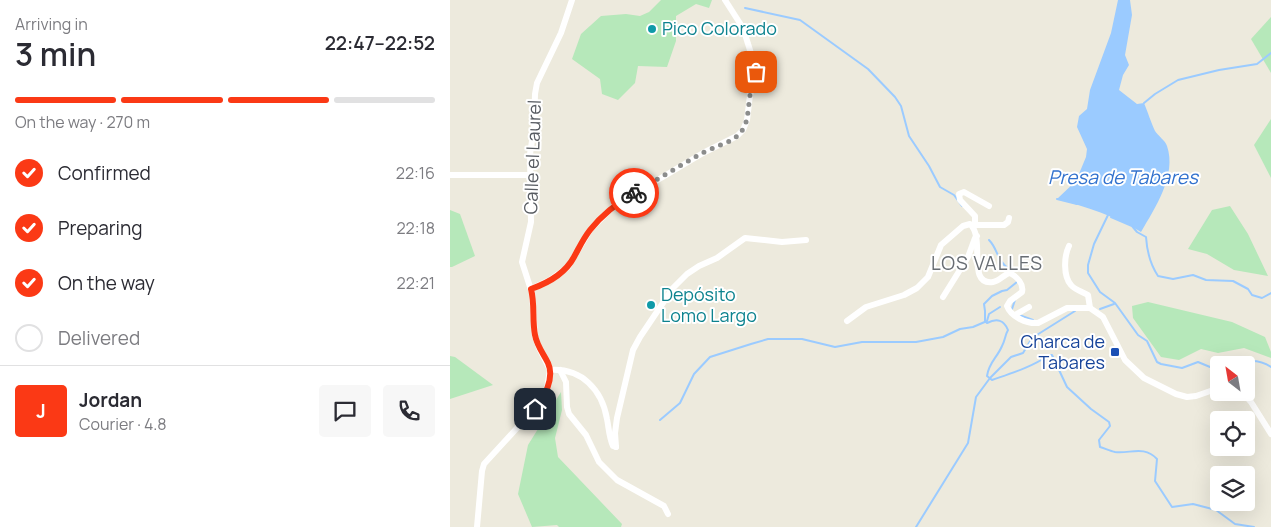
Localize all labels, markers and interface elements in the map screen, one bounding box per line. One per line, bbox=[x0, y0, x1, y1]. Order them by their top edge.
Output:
text: Arriving in bbox=[15, 13, 88, 35]
place label: Pico Colorado bbox=[662, 16, 777, 40]
marker: Pico Colorado bbox=[646, 23, 658, 35]
text: 22:47–22:52 bbox=[325, 30, 435, 56]
text: 3 min bbox=[15, 32, 96, 76]
pin bbox=[735, 51, 777, 93]
icon: bag bbox=[742, 58, 770, 86]
street label: Calle el Laurel bbox=[518, 99, 546, 215]
text: On the way · 270 m bbox=[15, 111, 150, 133]
icon: check bbox=[15, 159, 43, 187]
text: Confirmed bbox=[58, 160, 151, 186]
text: 22:16 bbox=[396, 162, 435, 184]
water label: Presa de Tabares bbox=[1048, 164, 1200, 190]
courier bbox=[609, 168, 659, 218]
icon: bike bbox=[620, 179, 648, 207]
icon: check bbox=[15, 214, 43, 242]
text: Preparing bbox=[58, 215, 143, 241]
text: 22:18 bbox=[396, 217, 435, 239]
district label: LOS VALLES bbox=[931, 250, 1043, 276]
icon: check bbox=[15, 269, 43, 297]
text: On the way bbox=[58, 270, 155, 296]
text: 22:21 bbox=[397, 272, 435, 294]
place label: Depósito Lomo Largo bbox=[661, 282, 757, 327]
marker: Depósito Lomo Largo bbox=[645, 299, 657, 311]
text: Delivered bbox=[58, 325, 140, 351]
place label: Charca de Tabares bbox=[1020, 329, 1105, 374]
marker: Charca de Tabares bbox=[1109, 346, 1121, 358]
north arrow bbox=[1210, 356, 1255, 401]
map controls bbox=[1210, 356, 1255, 511]
button: chat bbox=[319, 385, 371, 437]
button: phone bbox=[383, 385, 435, 437]
text: Jordan bbox=[79, 387, 142, 413]
pin bbox=[514, 388, 556, 430]
icon: home bbox=[521, 395, 549, 423]
text: J bbox=[36, 398, 46, 424]
button: locate bbox=[1210, 411, 1255, 456]
text: Courier · 4.8 bbox=[79, 413, 167, 435]
button: layers bbox=[1210, 466, 1255, 511]

